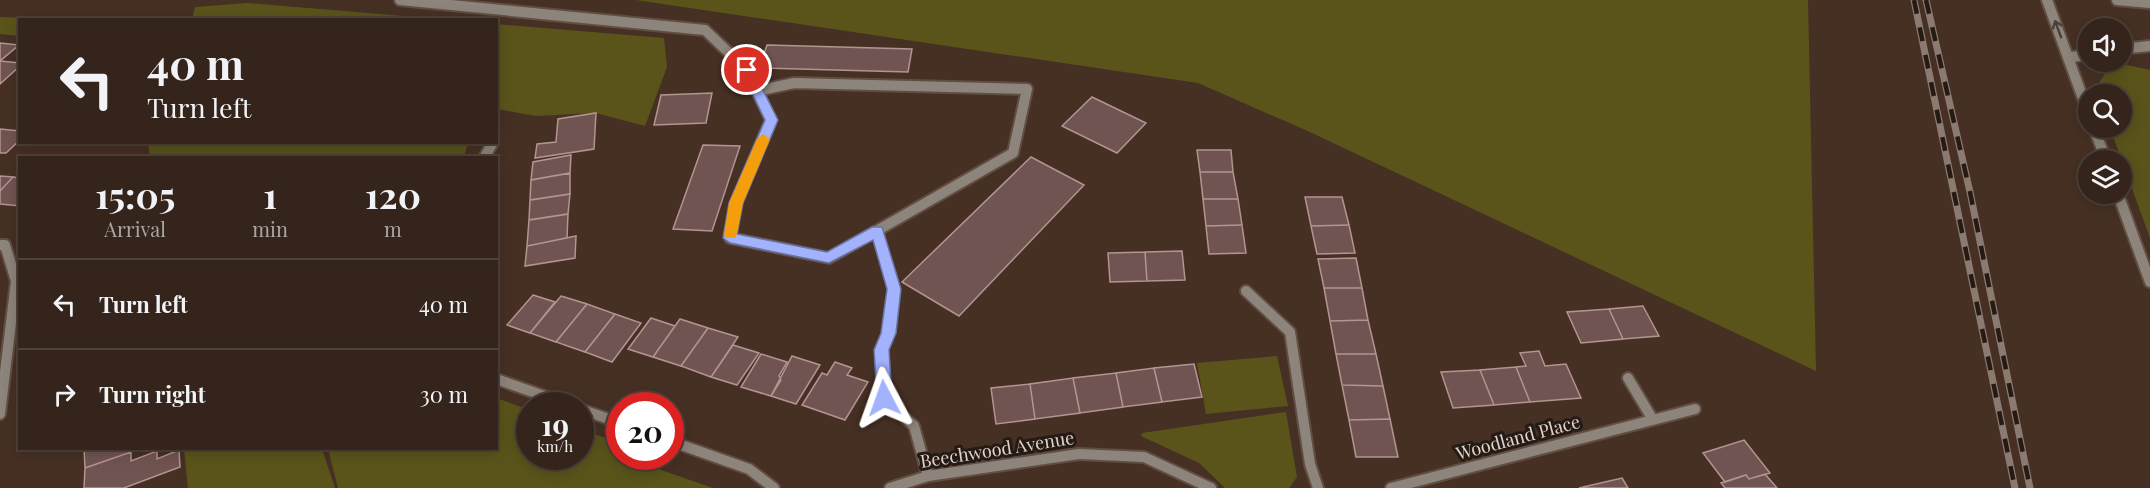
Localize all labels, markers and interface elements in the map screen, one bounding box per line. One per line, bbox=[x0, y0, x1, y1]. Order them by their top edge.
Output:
map controls bbox=[2078, 18, 2132, 204]
button: sound bbox=[2078, 18, 2132, 72]
one-way arrow bbox=[2051, 20, 2062, 39]
text: 40 m bbox=[147, 35, 244, 91]
icon: left bbox=[48, 42, 126, 120]
pin bbox=[721, 44, 772, 95]
icon: arrive bbox=[730, 53, 763, 86]
button: search bbox=[2078, 84, 2132, 138]
text: Turn left bbox=[147, 89, 251, 125]
button: layers bbox=[2078, 150, 2132, 204]
text: 15:05 bbox=[95, 170, 175, 218]
text: 1 bbox=[263, 170, 277, 218]
text: 120 bbox=[365, 170, 421, 218]
text: Arrival bbox=[104, 215, 166, 242]
text: min bbox=[252, 215, 288, 242]
text: m bbox=[384, 215, 402, 242]
icon: left bbox=[48, 288, 81, 321]
text: Turn left bbox=[99, 289, 188, 319]
text: 40 m bbox=[419, 289, 468, 319]
position arrow bbox=[852, 366, 916, 430]
icon: right bbox=[48, 378, 81, 411]
text: Turn right bbox=[99, 379, 205, 409]
text: 30 m bbox=[420, 379, 468, 409]
speed limit sign: 20 bbox=[606, 392, 684, 470]
text: 19 bbox=[541, 404, 569, 444]
street label: Woodland Place bbox=[1452, 409, 1583, 465]
street label: Beechwood Avenue bbox=[918, 425, 1076, 473]
text: km/h bbox=[537, 436, 573, 456]

